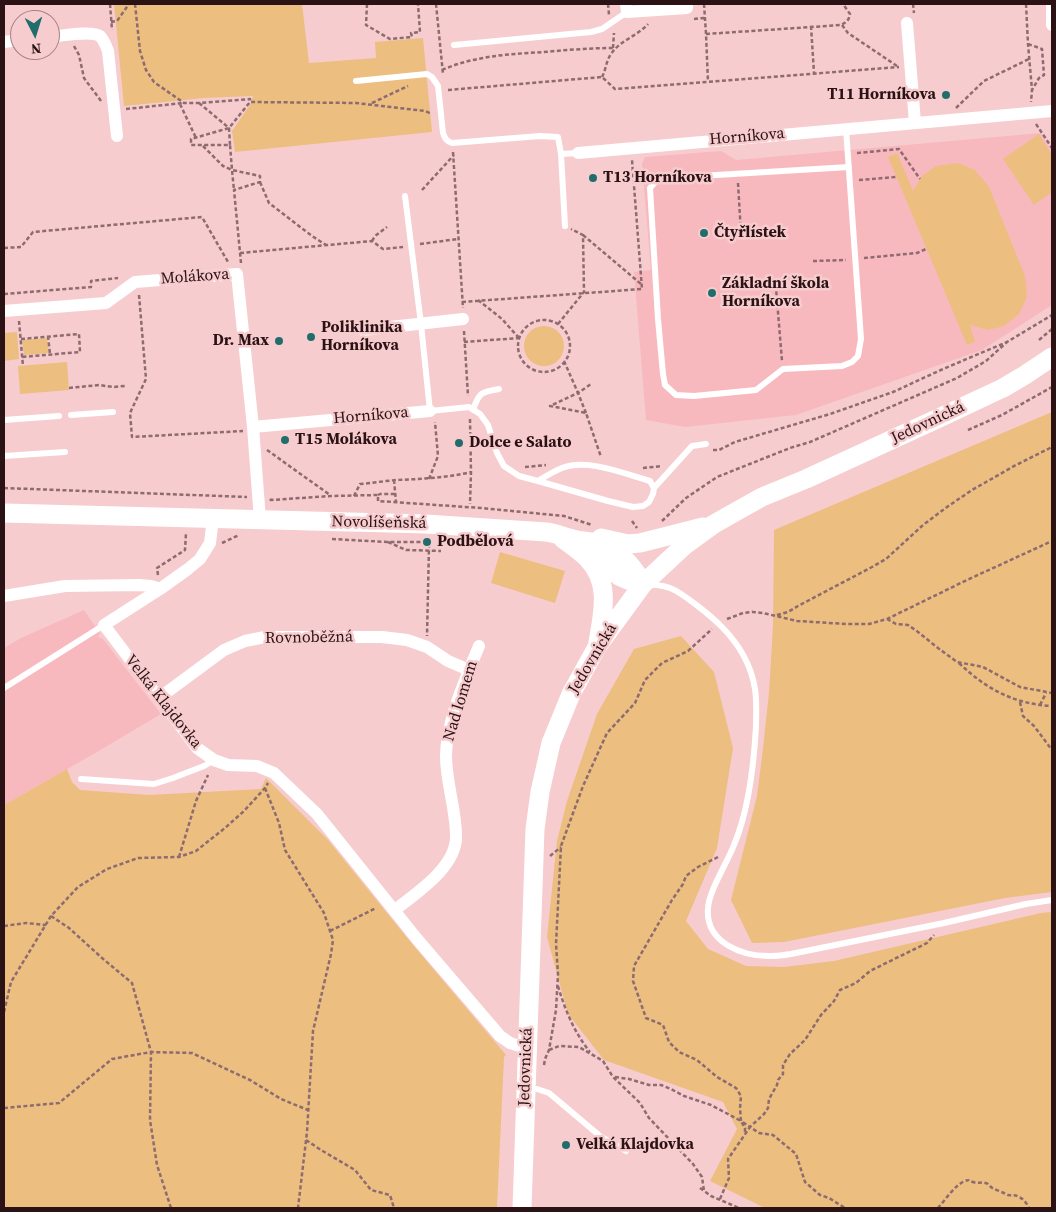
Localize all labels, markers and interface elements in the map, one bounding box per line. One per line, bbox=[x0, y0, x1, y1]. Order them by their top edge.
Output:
north arrow bbox=[10, 10, 60, 60]
text: N bbox=[30, 39, 42, 59]
place label: T11 Horníkova bbox=[827, 85, 936, 105]
marker: T11 Horníkova bbox=[940, 89, 952, 101]
street label: Horníkova bbox=[709, 124, 785, 150]
place label: T13 Horníkova bbox=[603, 168, 712, 188]
marker: T13 Horníkova bbox=[587, 172, 599, 184]
place label: Čtyřlístek bbox=[714, 223, 786, 243]
marker: Čtyřlístek bbox=[698, 227, 710, 239]
street label: Molákova bbox=[160, 265, 230, 289]
place label: Základní škola Horníkova bbox=[722, 274, 829, 312]
marker: Základní škola Horníkova bbox=[706, 287, 718, 299]
place label: Poliklinika Horníkova bbox=[321, 318, 402, 356]
place label: Dr. Max bbox=[212, 331, 269, 351]
marker: Poliklinika Horníkova bbox=[305, 331, 317, 343]
marker: Dr. Max bbox=[273, 335, 285, 347]
street label: Jedovnická bbox=[888, 398, 968, 448]
street label: Horníkova bbox=[333, 403, 409, 429]
place label: T15 Molákova bbox=[295, 430, 397, 450]
place label: Dolce e Salato bbox=[469, 433, 571, 453]
marker: T15 Molákova bbox=[279, 434, 291, 446]
marker: Dolce e Salato bbox=[453, 437, 465, 449]
street label: Novolíšeňská bbox=[331, 513, 427, 533]
place label: Podbělová bbox=[437, 532, 514, 552]
marker: Podbělová bbox=[421, 536, 433, 548]
street label: Jedovnická bbox=[564, 620, 622, 698]
street label: Rovnoběžná bbox=[265, 628, 353, 648]
street label: Velká Klajdovka bbox=[121, 651, 205, 753]
street label: Nad lomem bbox=[440, 658, 482, 744]
street label: Jedovnická bbox=[515, 1027, 537, 1107]
place label: Velká Klajdovka bbox=[576, 1135, 694, 1155]
marker: Velká Klajdovka bbox=[560, 1139, 572, 1151]

